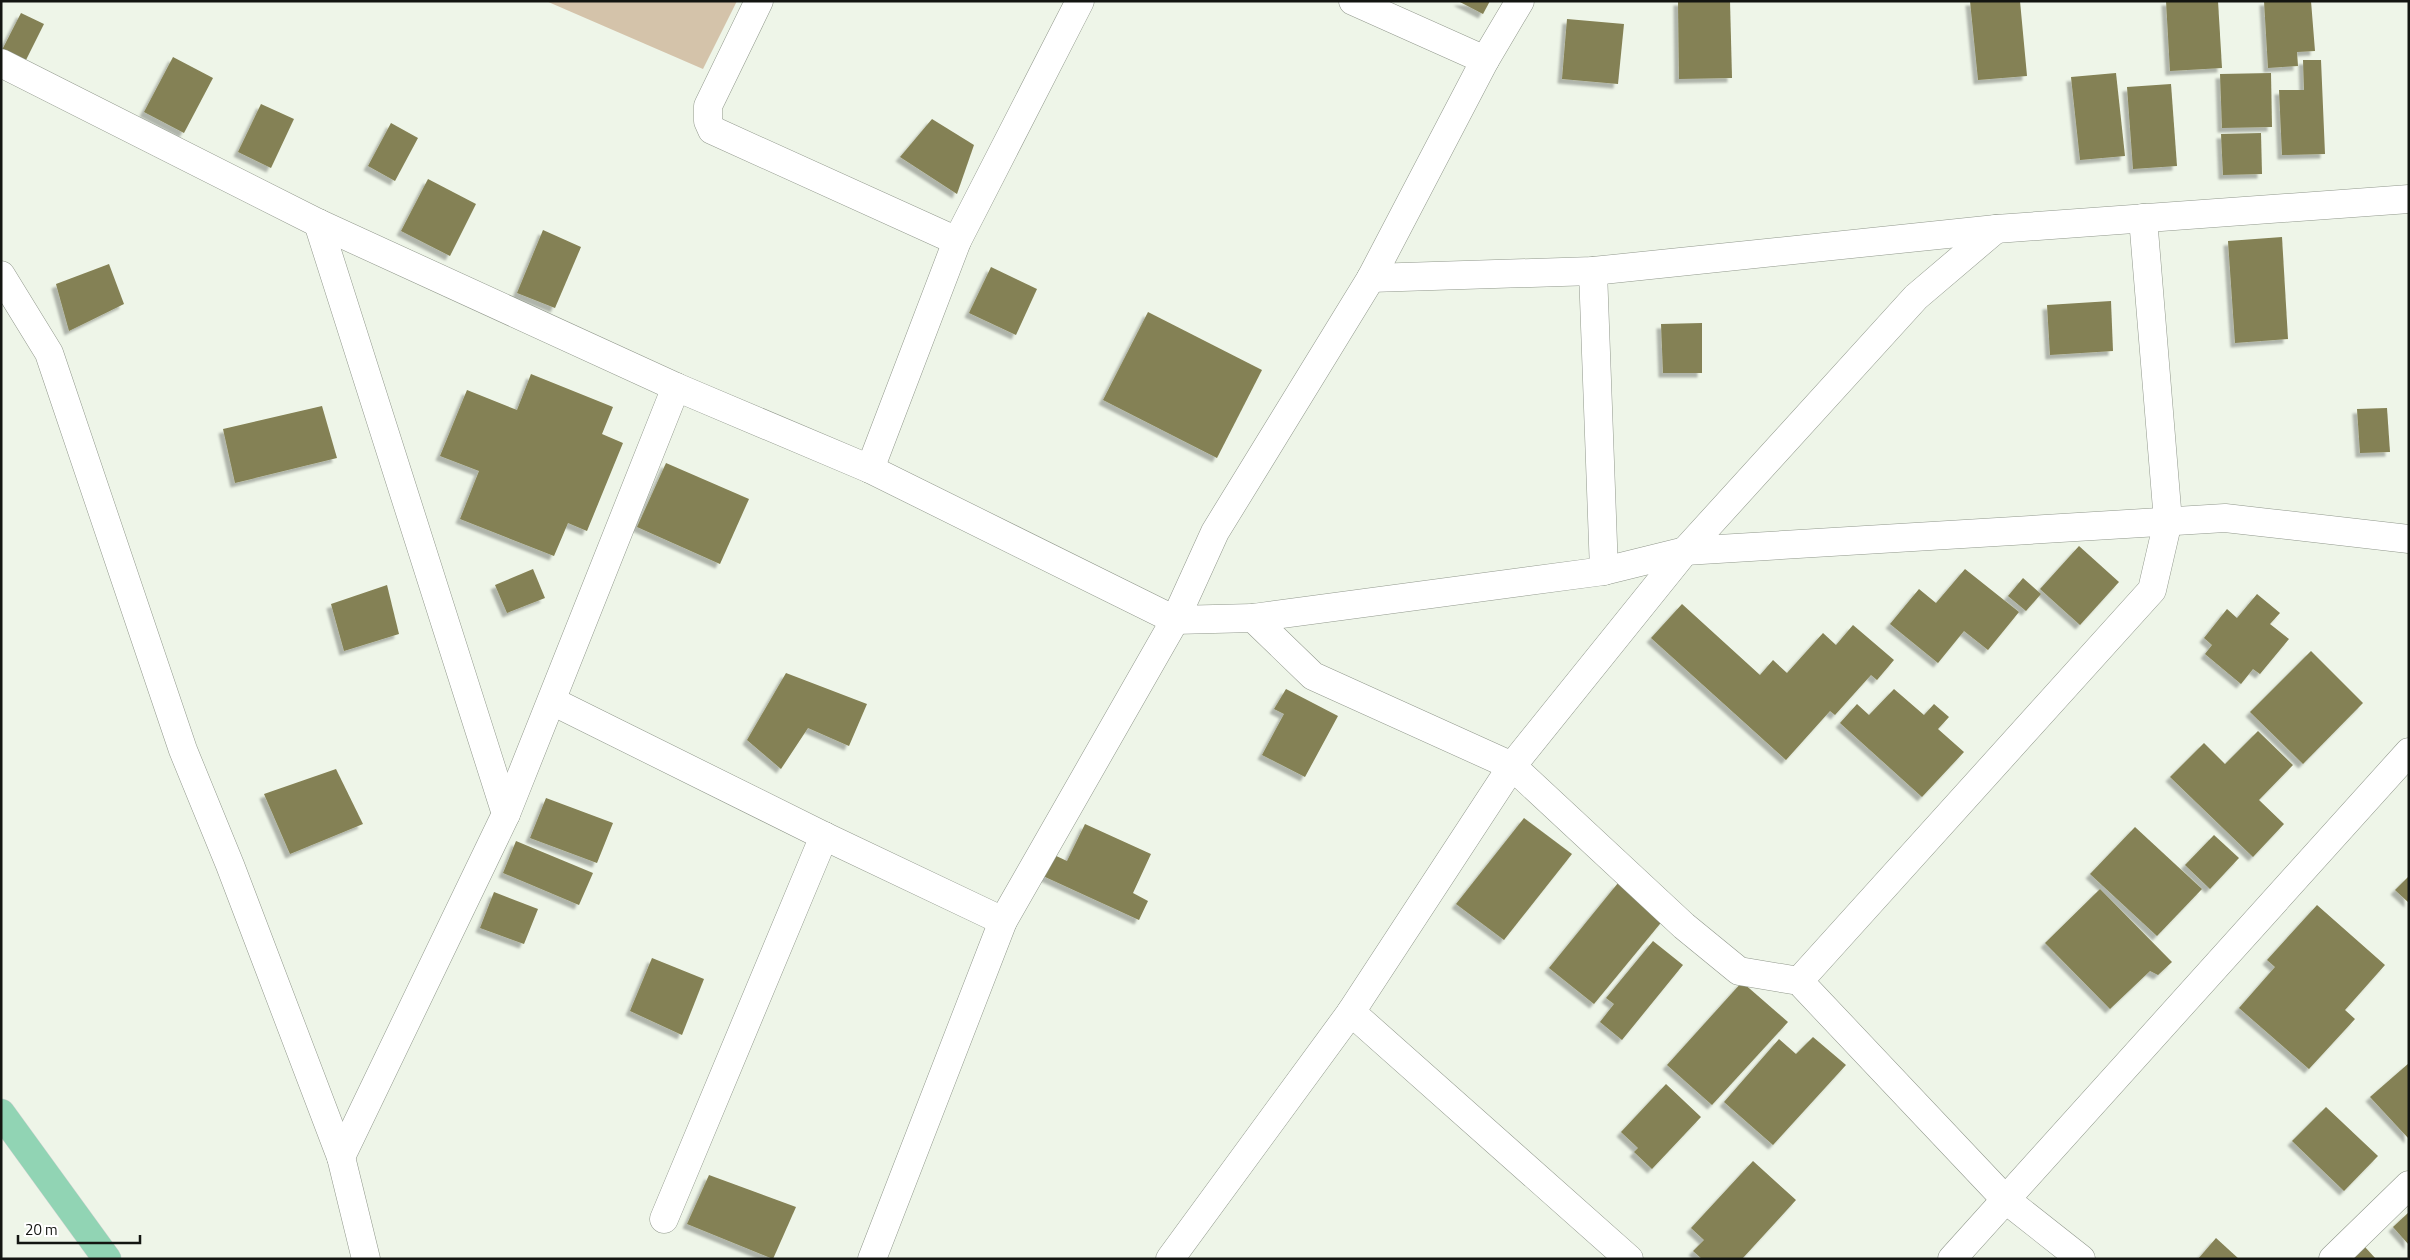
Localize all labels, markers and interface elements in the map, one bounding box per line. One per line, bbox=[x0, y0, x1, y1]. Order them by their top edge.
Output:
scale bar bbox=[18, 1212, 140, 1244]
text: 20 m bbox=[25, 1218, 58, 1241]

